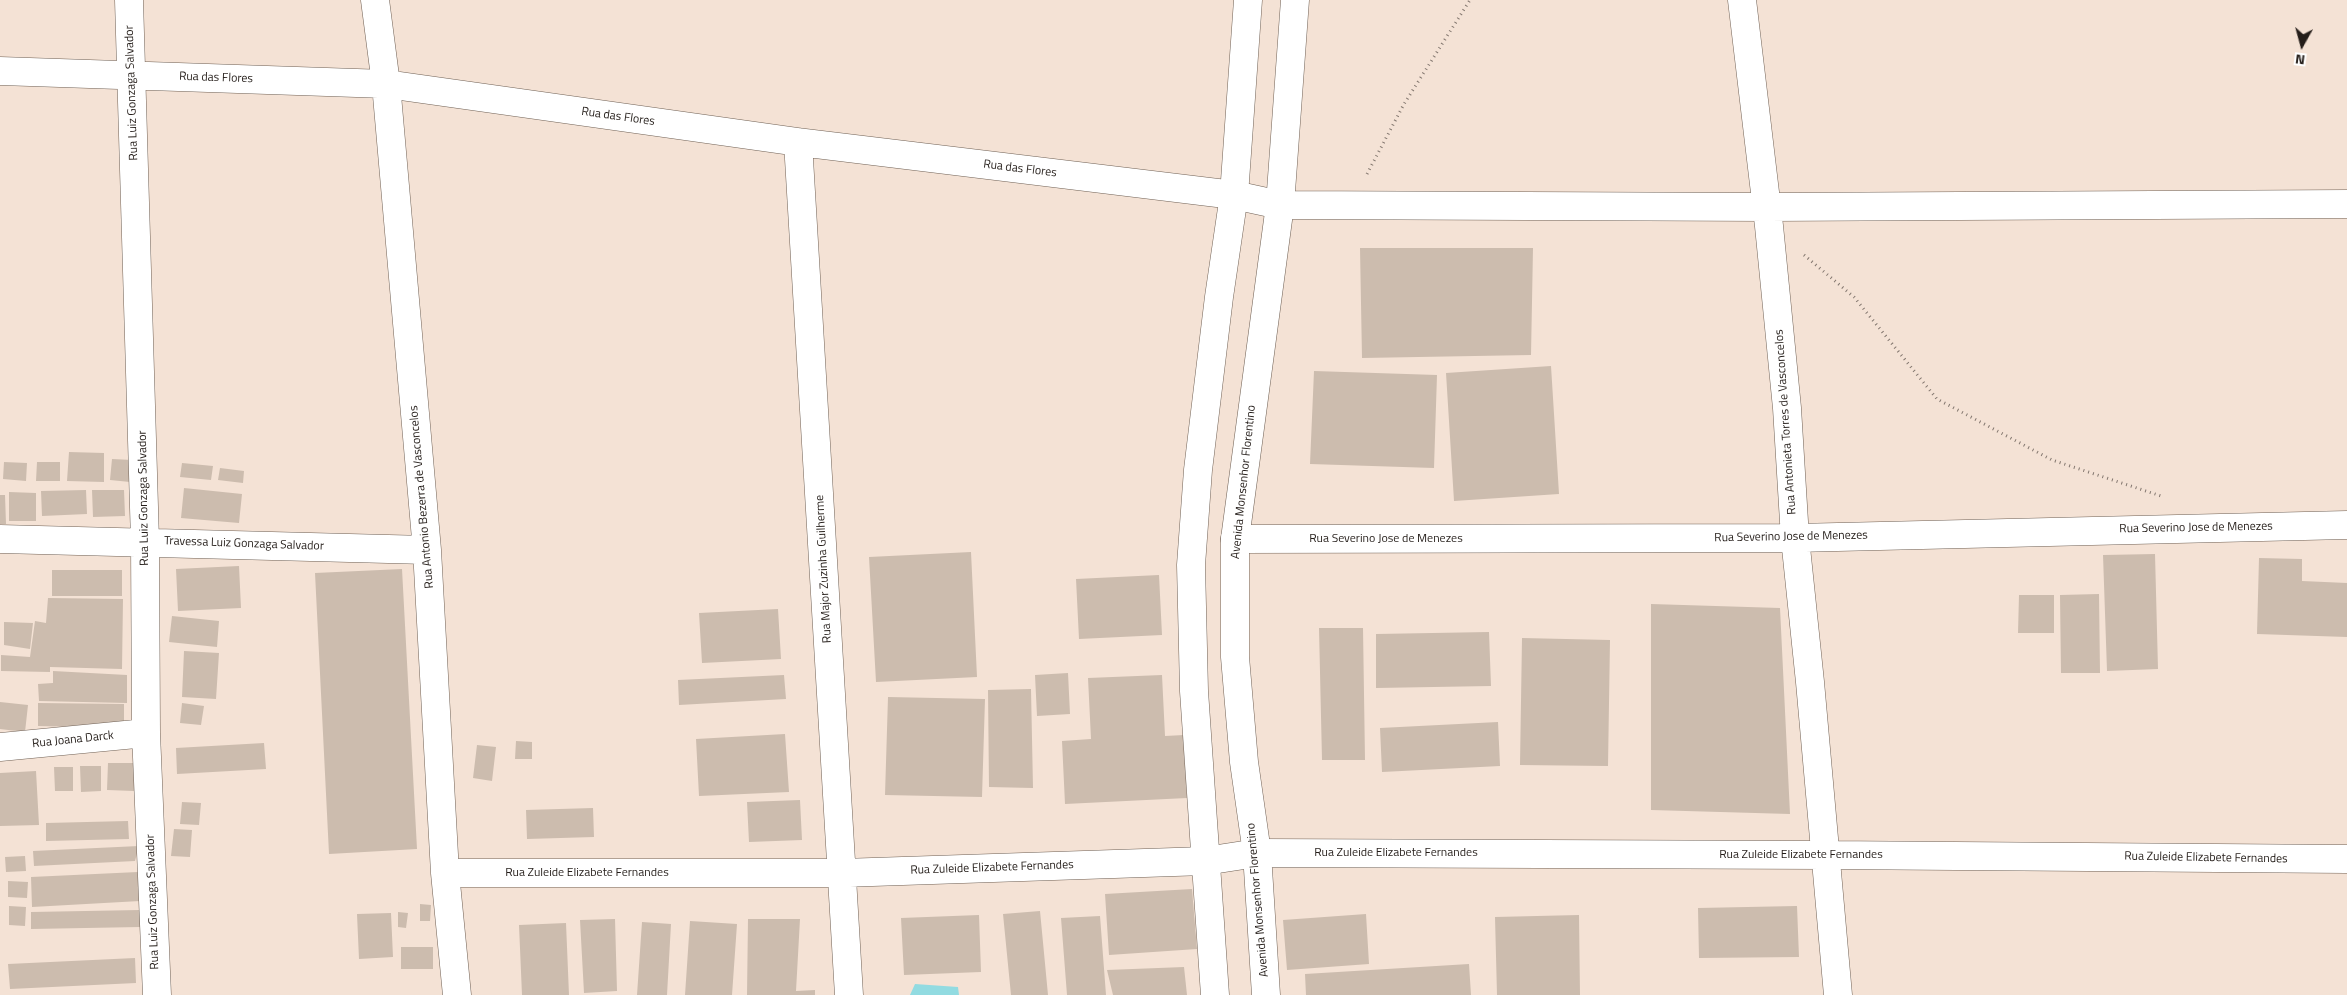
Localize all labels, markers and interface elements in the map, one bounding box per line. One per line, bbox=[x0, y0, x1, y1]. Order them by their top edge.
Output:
north arrow bbox=[2277, 20, 2327, 70]
street label: Rua Luiz Gonzaga Salvador bbox=[122, 25, 142, 161]
text: N bbox=[2294, 49, 2306, 71]
street label: Rua das Flores bbox=[179, 70, 253, 86]
street label: Rua das Flores bbox=[580, 105, 656, 129]
street label: Rua das Flores bbox=[982, 157, 1058, 181]
street label: Rua Antonieta Torres de Vasconcelos bbox=[1772, 329, 1800, 515]
street label: Avenida Monsenhor Florentino bbox=[1229, 404, 1259, 560]
street label: Rua Antonio Bezerra de Vasconcelos bbox=[407, 405, 437, 589]
street label: Rua Luiz Gonzaga Salvador bbox=[136, 430, 152, 566]
street label: Rua Major Zuzinha Guilherme bbox=[813, 495, 835, 643]
street label: Rua Severino Jose de Menezes bbox=[2119, 519, 2273, 537]
street label: Rua Severino Jose de Menezes bbox=[1714, 528, 1868, 546]
street label: Rua Severino Jose de Menezes bbox=[1309, 532, 1463, 546]
street label: Travessa Luiz Gonzaga Salvador bbox=[164, 534, 324, 554]
street label: Rua Joana Darck bbox=[31, 729, 115, 751]
street label: Avenida Monsenhor Florentino bbox=[1244, 822, 1272, 978]
street label: Rua Luiz Gonzaga Salvador bbox=[143, 834, 163, 970]
street label: Rua Zuleide Elizabete Fernandes bbox=[1314, 846, 1478, 860]
street label: Rua Zuleide Elizabete Fernandes bbox=[1719, 848, 1883, 862]
street label: Rua Zuleide Elizabete Fernandes bbox=[2124, 849, 2288, 867]
street label: Rua Zuleide Elizabete Fernandes bbox=[910, 858, 1074, 878]
street label: Rua Zuleide Elizabete Fernandes bbox=[505, 866, 669, 880]

